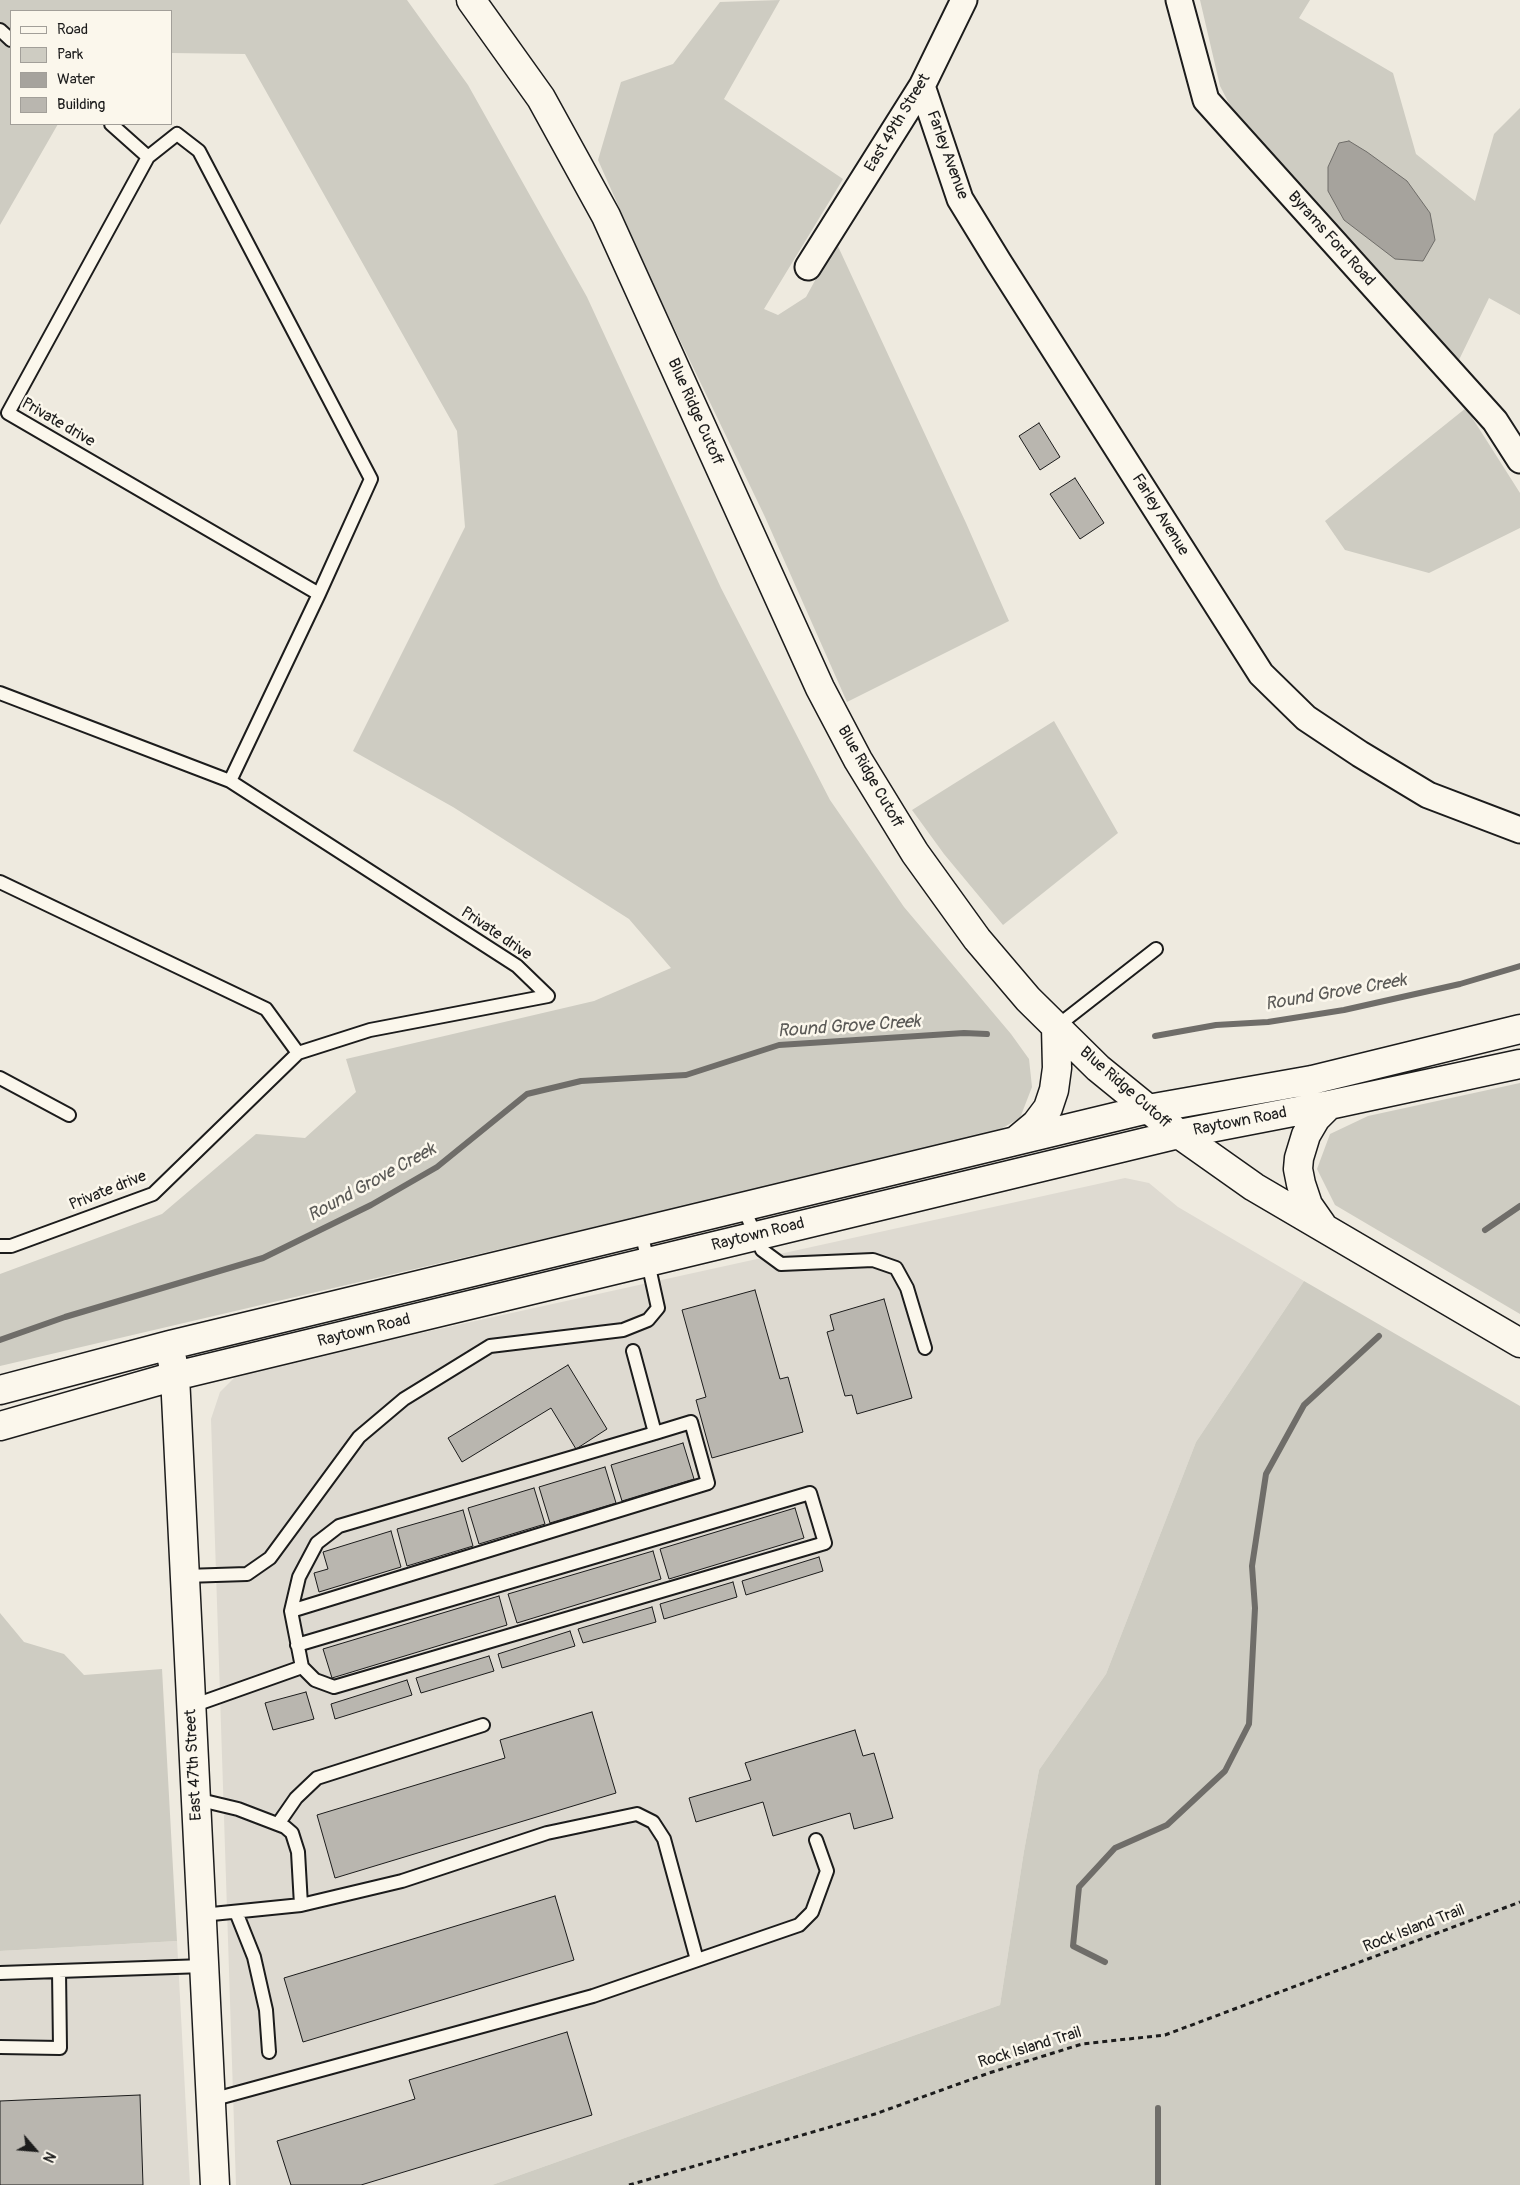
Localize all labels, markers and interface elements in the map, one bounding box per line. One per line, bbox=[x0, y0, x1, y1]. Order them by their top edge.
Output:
legend bbox=[10, 10, 172, 125]
text: Road bbox=[57, 20, 88, 39]
text: Park bbox=[57, 45, 83, 64]
text: Water bbox=[57, 70, 95, 89]
street label: East 49th Street bbox=[861, 70, 935, 176]
text: Building bbox=[57, 95, 105, 114]
street label: Farley Avenue bbox=[922, 108, 972, 202]
street label: Byrams Ford Road bbox=[1283, 188, 1379, 290]
street label: Blue Ridge Cutoff bbox=[663, 356, 727, 468]
street label: Private drive bbox=[18, 394, 98, 452]
street label: Farley Avenue bbox=[1127, 470, 1193, 560]
street label: Blue Ridge Cutoff bbox=[833, 722, 907, 832]
street label: Private drive bbox=[457, 903, 535, 965]
water label: Round Grove Creek bbox=[1264, 970, 1408, 1016]
water label: Round Grove Creek bbox=[777, 1011, 921, 1043]
street label: Blue Ridge Cutoff bbox=[1075, 1043, 1175, 1133]
street label: Raytown Road bbox=[1192, 1104, 1288, 1140]
water label: Round Grove Creek bbox=[304, 1139, 440, 1227]
street label: Private drive bbox=[67, 1167, 149, 1215]
street label: Raytown Road bbox=[710, 1214, 806, 1256]
street label: Raytown Road bbox=[316, 1310, 412, 1352]
street label: East 47th Street bbox=[181, 1709, 207, 1821]
street label: Rock Island Trail bbox=[1361, 1901, 1467, 1957]
street label: Rock Island Trail bbox=[976, 2023, 1084, 2073]
north arrow bbox=[10, 2125, 60, 2175]
text: N bbox=[39, 2149, 59, 2165]

